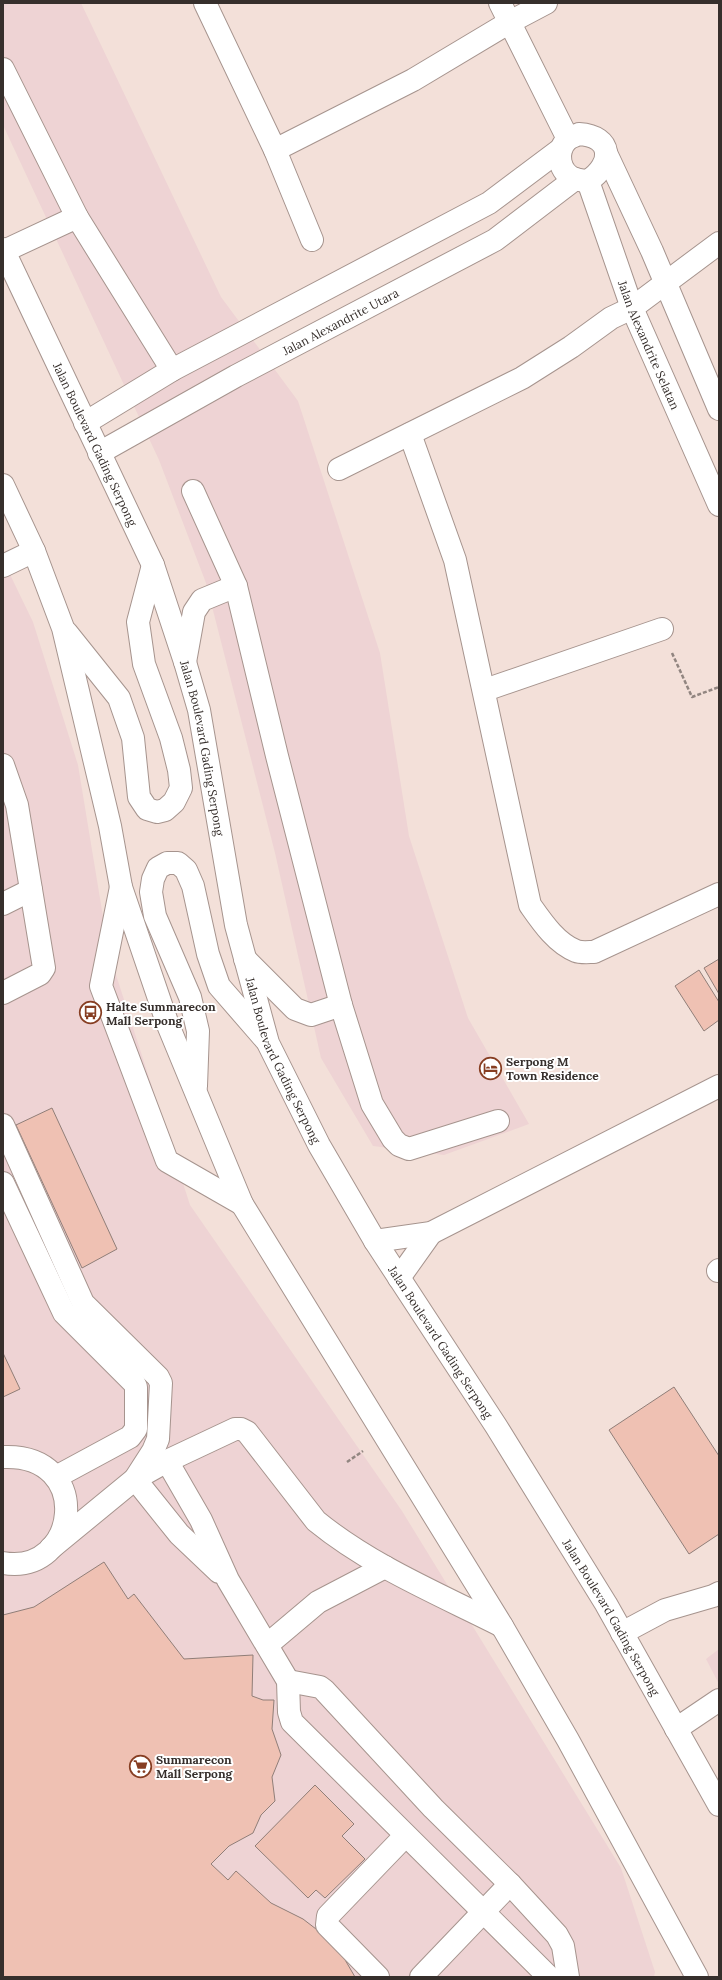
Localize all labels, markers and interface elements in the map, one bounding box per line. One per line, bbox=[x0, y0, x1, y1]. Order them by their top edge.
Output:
street label: Jalan Alexandrite Selatan bbox=[615, 277, 683, 412]
street label: Jalan Alexandrite Utara bbox=[279, 285, 401, 358]
street label: Jalan Boulevard Gading Serpong bbox=[50, 359, 141, 529]
street label: Jalan Boulevard Gading Serpong bbox=[177, 658, 228, 837]
street label: Jalan Boulevard Gading Serpong bbox=[243, 975, 325, 1146]
place label: Halte Summarecon Mall Serpong bbox=[106, 999, 216, 1028]
bus stop icon: Halte Summarecon Mall Serpong bbox=[77, 1000, 103, 1026]
place label: Serpong M Town Residence bbox=[506, 1054, 599, 1083]
hotel icon: Serpong M Town Residence bbox=[477, 1055, 503, 1081]
street label: Jalan Boulevard Gading Serpong bbox=[385, 1262, 496, 1421]
street label: Jalan Boulevard Gading Serpong bbox=[559, 1535, 664, 1698]
place label: Summarecon Mall Serpong bbox=[156, 1752, 234, 1781]
supermarket icon: Summarecon Mall Serpong bbox=[127, 1753, 153, 1779]

